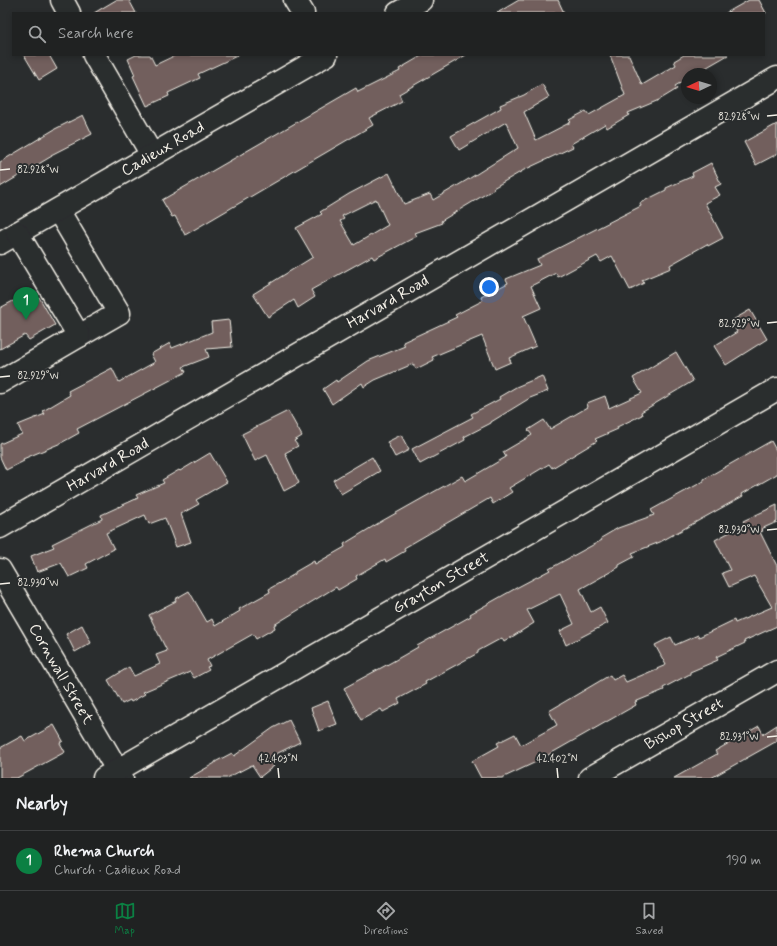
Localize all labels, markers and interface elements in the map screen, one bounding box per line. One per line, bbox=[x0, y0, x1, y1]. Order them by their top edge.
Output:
search box bbox=[12, 12, 765, 56]
icon: search bbox=[26, 23, 48, 45]
text: Search here bbox=[58, 24, 134, 44]
north arrow bbox=[681, 68, 717, 104]
text: 82.928°W bbox=[718, 110, 760, 124]
street label: Cadieux Road bbox=[117, 117, 209, 181]
text: 82.928°W bbox=[17, 163, 59, 177]
street label: Harvard Road bbox=[343, 270, 433, 334]
your location bbox=[479, 277, 499, 297]
pin: 1 bbox=[13, 287, 39, 320]
text: 82.929°W bbox=[718, 317, 760, 331]
text: 82.929°W bbox=[17, 369, 59, 383]
street label: Harvard Road bbox=[63, 433, 153, 497]
text: 82.930°W bbox=[719, 523, 759, 537]
street label: Grayton Street bbox=[389, 547, 493, 619]
text: 82.930°W bbox=[18, 576, 58, 590]
street label: Cornwall Street bbox=[24, 620, 99, 729]
street label: Bishop Street bbox=[641, 693, 727, 755]
text: 82.931°W bbox=[720, 730, 758, 744]
text: 42.403°N bbox=[258, 752, 298, 766]
text: 42.402°N bbox=[537, 752, 578, 766]
text: Nearby bbox=[16, 793, 68, 815]
text: Rhema Church bbox=[54, 842, 155, 862]
text: 1 bbox=[26, 852, 32, 869]
text: 190 m bbox=[726, 852, 761, 869]
text: Church · Cadieux Road bbox=[54, 862, 181, 879]
tab: Map bbox=[114, 900, 136, 938]
tab: Directions bbox=[363, 900, 408, 938]
tab: Saved bbox=[636, 900, 663, 938]

